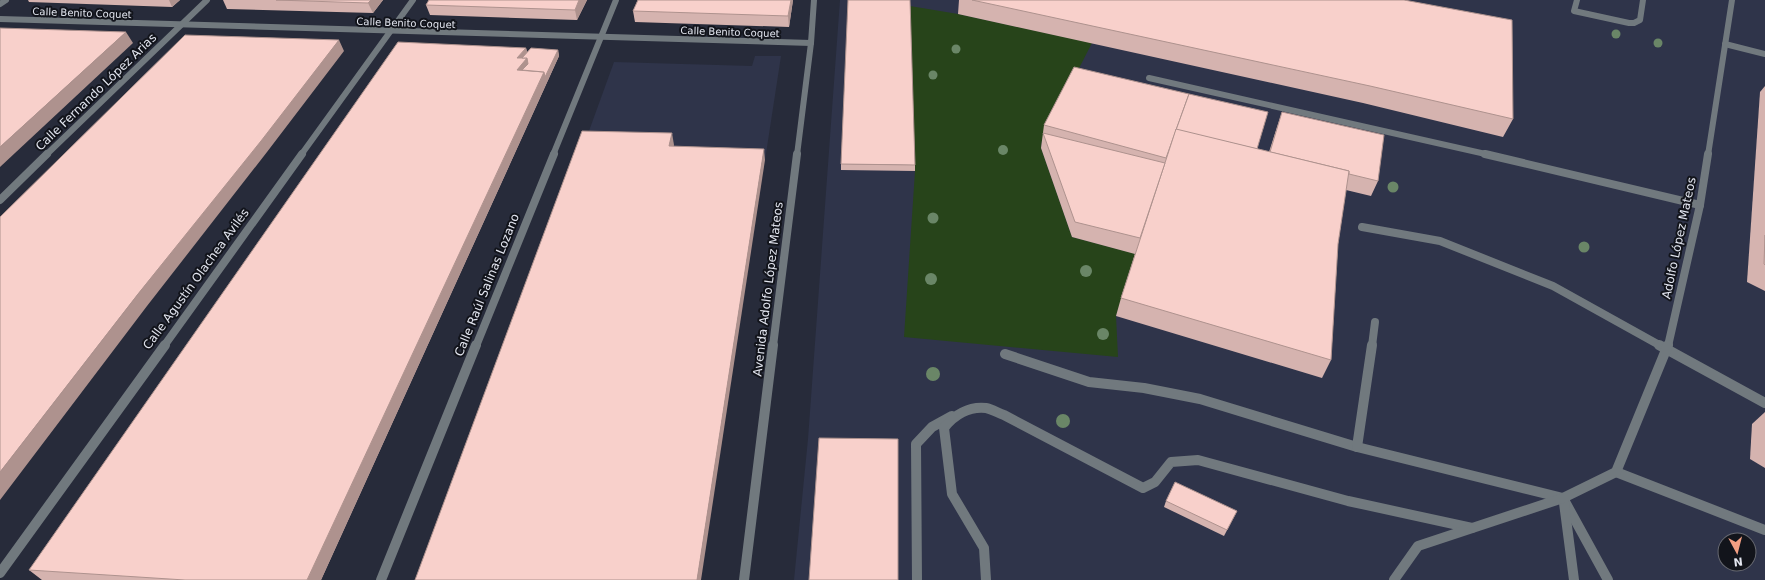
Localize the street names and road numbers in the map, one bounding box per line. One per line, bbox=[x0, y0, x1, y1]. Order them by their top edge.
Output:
street label: Calle Benito Coquet bbox=[32, 6, 132, 20]
street label: Calle Benito Coquet bbox=[356, 16, 456, 30]
street label: Calle Benito Coquet bbox=[680, 25, 780, 39]
street label: Calle Fernando López Arias bbox=[33, 31, 159, 153]
street label: Adolfo López Mateos bbox=[1659, 176, 1699, 300]
street label: Avenida Adolfo López Mateos bbox=[750, 201, 786, 377]
street label: Calle Agustín Olachea Avilés bbox=[140, 206, 252, 352]
street label: Calle Raúl Salinas Lozano bbox=[452, 212, 522, 358]

